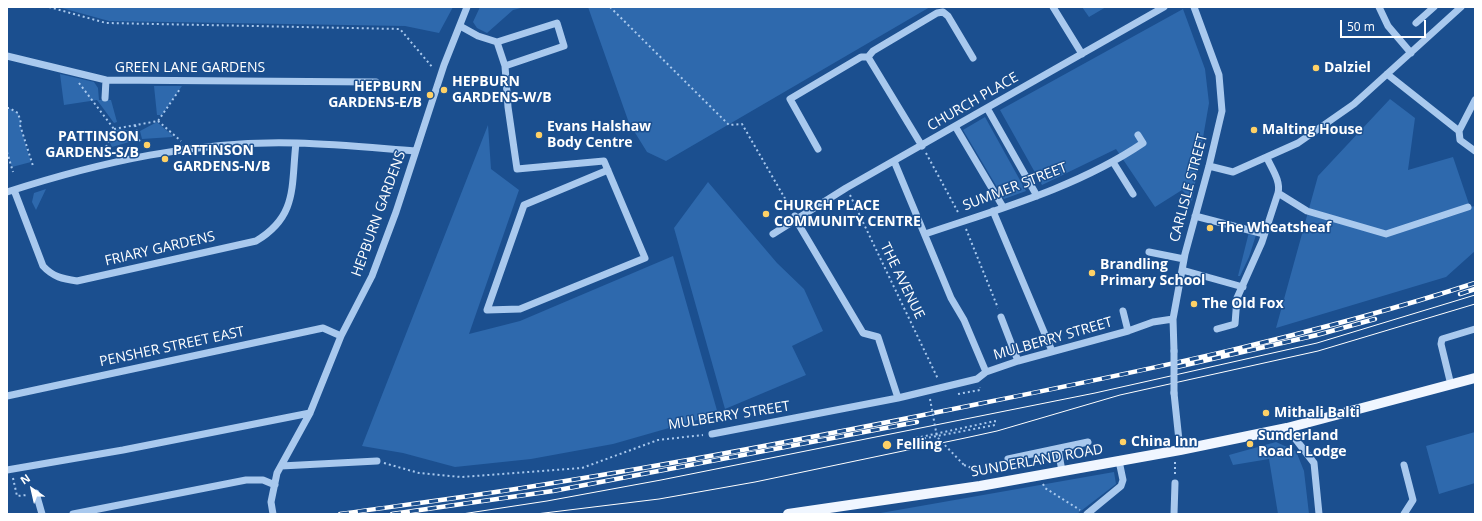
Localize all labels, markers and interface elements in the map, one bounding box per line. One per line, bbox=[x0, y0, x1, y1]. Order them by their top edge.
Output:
scale bar bbox=[1342, 12, 1428, 38]
text: 50 m bbox=[1347, 18, 1375, 35]
street label: GREEN LANE GARDENS bbox=[115, 60, 265, 76]
place label: Dalziel bbox=[1324, 60, 1371, 76]
marker: Dalziel bbox=[1311, 63, 1321, 73]
street label: CHURCH PLACE bbox=[925, 69, 1021, 135]
place label: HEPBURN GARDENS-W/B bbox=[452, 74, 552, 106]
place label: HEPBURN GARDENS-E/B bbox=[328, 79, 422, 112]
marker: HEPBURN GARDENS-W/B bbox=[439, 85, 449, 95]
marker: HEPBURN GARDENS-E/B bbox=[425, 90, 435, 100]
place label: Evans Halshaw Body Centre bbox=[547, 119, 651, 152]
place label: Malting House bbox=[1262, 122, 1363, 138]
marker: Malting House bbox=[1249, 125, 1259, 135]
place label: PATTINSON GARDENS-S/B bbox=[45, 129, 139, 162]
marker: Evans Halshaw Body Centre bbox=[534, 130, 544, 140]
street label: CARLISLE STREET bbox=[1166, 132, 1212, 244]
marker: PATTINSON GARDENS-S/B bbox=[142, 140, 152, 150]
place label: PATTINSON GARDENS-N/B bbox=[173, 143, 270, 176]
street label: HEPBURN GARDENS bbox=[348, 149, 410, 279]
marker: PATTINSON GARDENS-N/B bbox=[160, 154, 170, 164]
street label: SUMMER STREET bbox=[960, 159, 1070, 215]
place label: CHURCH PLACE COMMUNITY CENTRE bbox=[774, 198, 921, 230]
marker: CHURCH PLACE COMMUNITY CENTRE bbox=[761, 209, 771, 219]
place label: The Wheatsheaf bbox=[1218, 220, 1331, 236]
marker: The Wheatsheaf bbox=[1205, 223, 1215, 233]
street label: FRIARY GARDENS bbox=[103, 228, 217, 270]
street label: THE AVENUE bbox=[876, 240, 928, 322]
place label: Brandling Primary School bbox=[1100, 257, 1205, 290]
marker: Brandling Primary School bbox=[1087, 268, 1097, 278]
place label: The Old Fox bbox=[1202, 296, 1284, 312]
marker: The Old Fox bbox=[1189, 299, 1199, 309]
street label: MULBERRY STREET bbox=[992, 314, 1114, 364]
street label: PENSHER STREET EAST bbox=[98, 323, 246, 371]
street label: MULBERRY STREET bbox=[667, 398, 791, 434]
place label: Mithali Balti bbox=[1274, 405, 1360, 421]
marker: Mithali Balti bbox=[1261, 408, 1271, 418]
place label: Sunderland Road - Lodge bbox=[1258, 428, 1347, 460]
place label: China Inn bbox=[1131, 434, 1198, 450]
place label: Felling bbox=[896, 437, 942, 453]
marker: China Inn bbox=[1118, 437, 1128, 447]
marker: Felling bbox=[881, 439, 893, 451]
marker: Sunderland Road - Lodge bbox=[1245, 439, 1255, 449]
street label: SUNDERLAND ROAD bbox=[970, 441, 1104, 481]
north arrow bbox=[12, 469, 52, 509]
text: N bbox=[17, 470, 33, 487]

